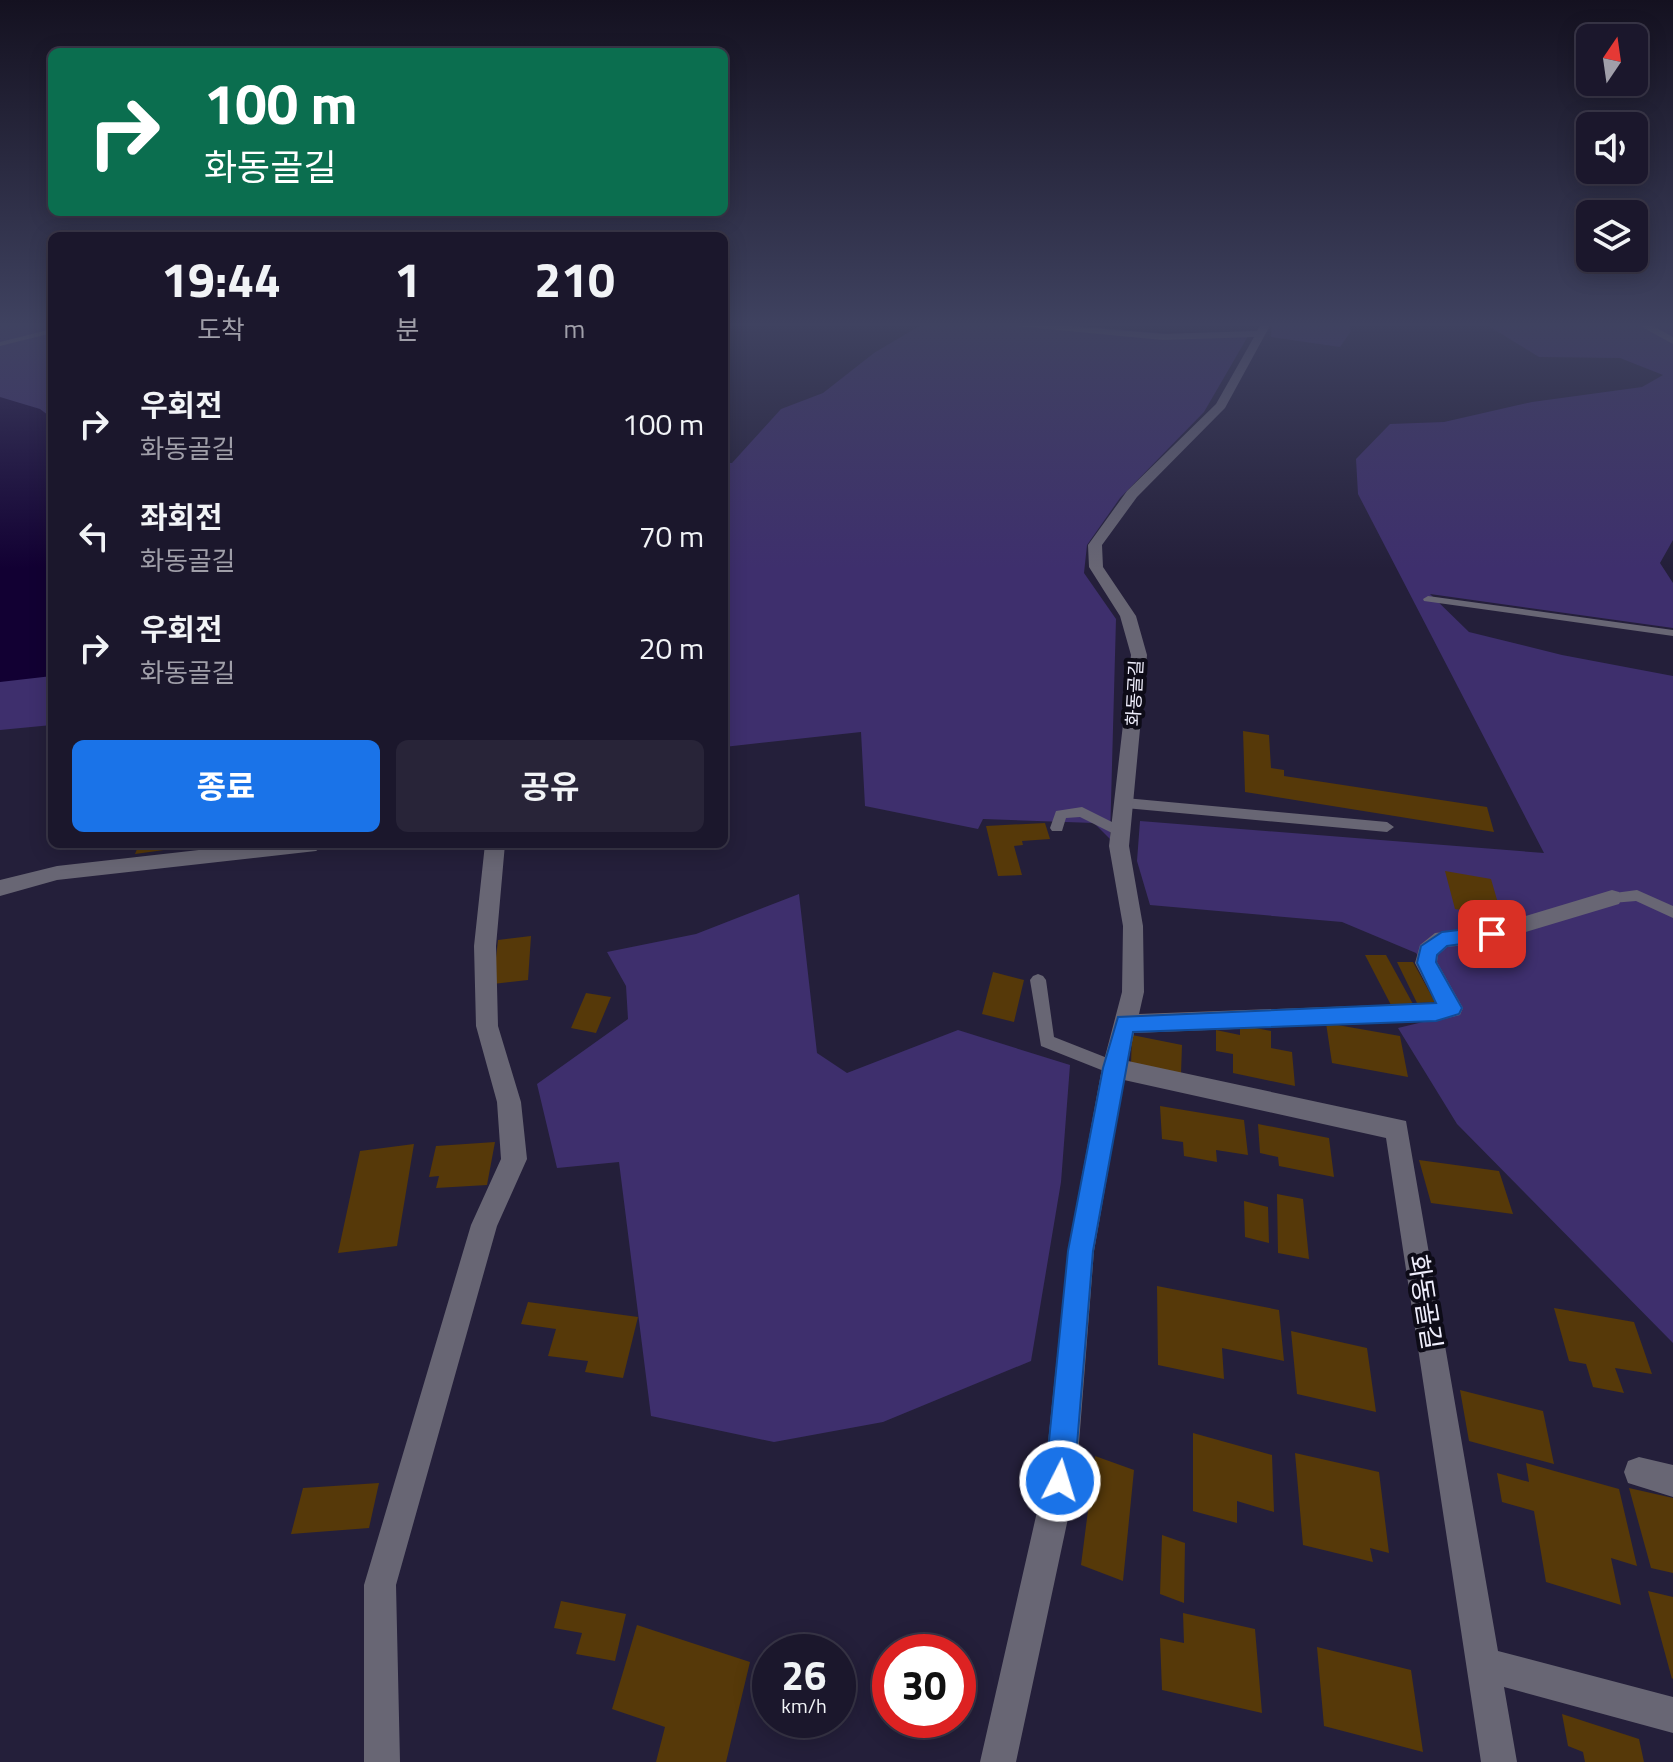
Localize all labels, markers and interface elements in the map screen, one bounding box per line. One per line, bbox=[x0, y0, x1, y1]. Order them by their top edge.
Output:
north arrow bbox=[1576, 24, 1648, 96]
map controls bbox=[1576, 24, 1648, 272]
text: 100 m bbox=[204, 61, 357, 146]
icon: right bbox=[72, 80, 176, 184]
button: sound bbox=[1576, 112, 1648, 184]
text: 화동골길 bbox=[204, 139, 336, 194]
button: layers bbox=[1576, 200, 1648, 272]
text: 19:44 bbox=[161, 243, 281, 316]
text: 1 bbox=[394, 243, 421, 316]
text: 210 bbox=[534, 243, 615, 316]
text: m bbox=[564, 309, 585, 348]
text: 도착 bbox=[197, 310, 245, 349]
text: 분 bbox=[396, 310, 420, 349]
text: 우회전 bbox=[140, 382, 223, 428]
text: 100 m bbox=[622, 401, 704, 447]
icon: right bbox=[72, 402, 116, 446]
text: 화동골길 bbox=[140, 429, 236, 468]
text: 좌회전 bbox=[140, 494, 223, 540]
text: 70 m bbox=[639, 513, 704, 559]
icon: left bbox=[72, 514, 116, 558]
text: 화동골길 bbox=[140, 541, 236, 580]
text: 우회전 bbox=[140, 606, 223, 652]
text: 20 m bbox=[639, 625, 704, 671]
icon: right bbox=[72, 626, 116, 670]
text: 화동골길 bbox=[140, 653, 236, 692]
street label: 화동골길 bbox=[1119, 659, 1150, 727]
button: 종료 bbox=[72, 740, 380, 832]
button: 공유 bbox=[396, 740, 704, 832]
pin bbox=[1458, 900, 1526, 968]
icon: arrive bbox=[1470, 912, 1514, 956]
street label: 화동골길 bbox=[1399, 1252, 1452, 1352]
position arrow bbox=[1018, 1439, 1102, 1523]
speed limit sign: 30 bbox=[872, 1634, 976, 1738]
text: 26 bbox=[782, 1645, 826, 1706]
text: km/h bbox=[781, 1690, 827, 1721]

